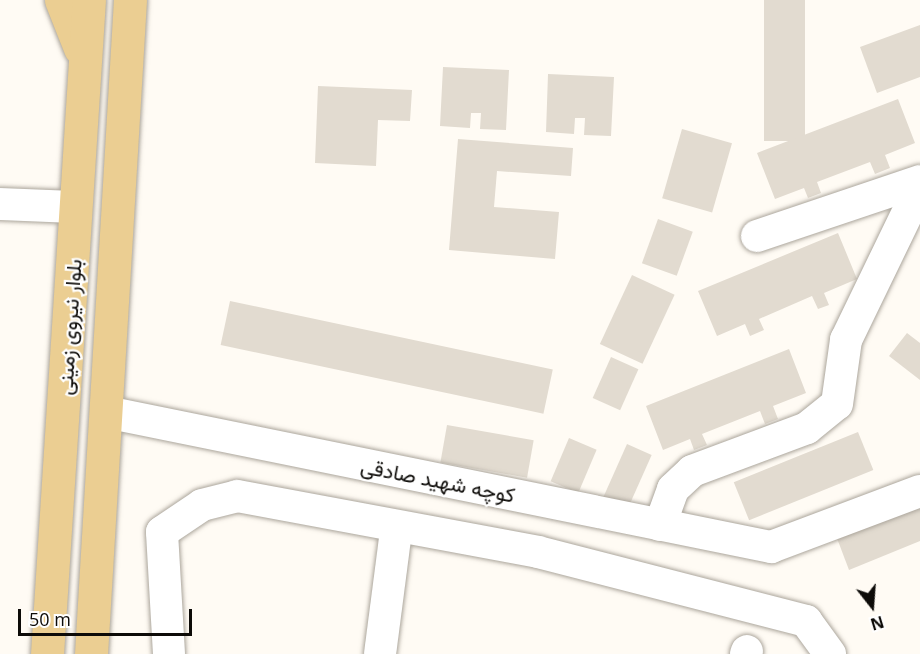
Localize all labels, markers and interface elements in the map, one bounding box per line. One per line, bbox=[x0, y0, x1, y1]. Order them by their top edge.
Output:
street label: بلوار نیروی زمینی bbox=[52, 258, 86, 396]
street label: کوچه شهید صادقی bbox=[359, 453, 517, 507]
north arrow bbox=[842, 576, 902, 636]
scale bar bbox=[21, 597, 195, 635]
text: 50 m bbox=[29, 607, 71, 631]
text: N bbox=[868, 611, 887, 636]

